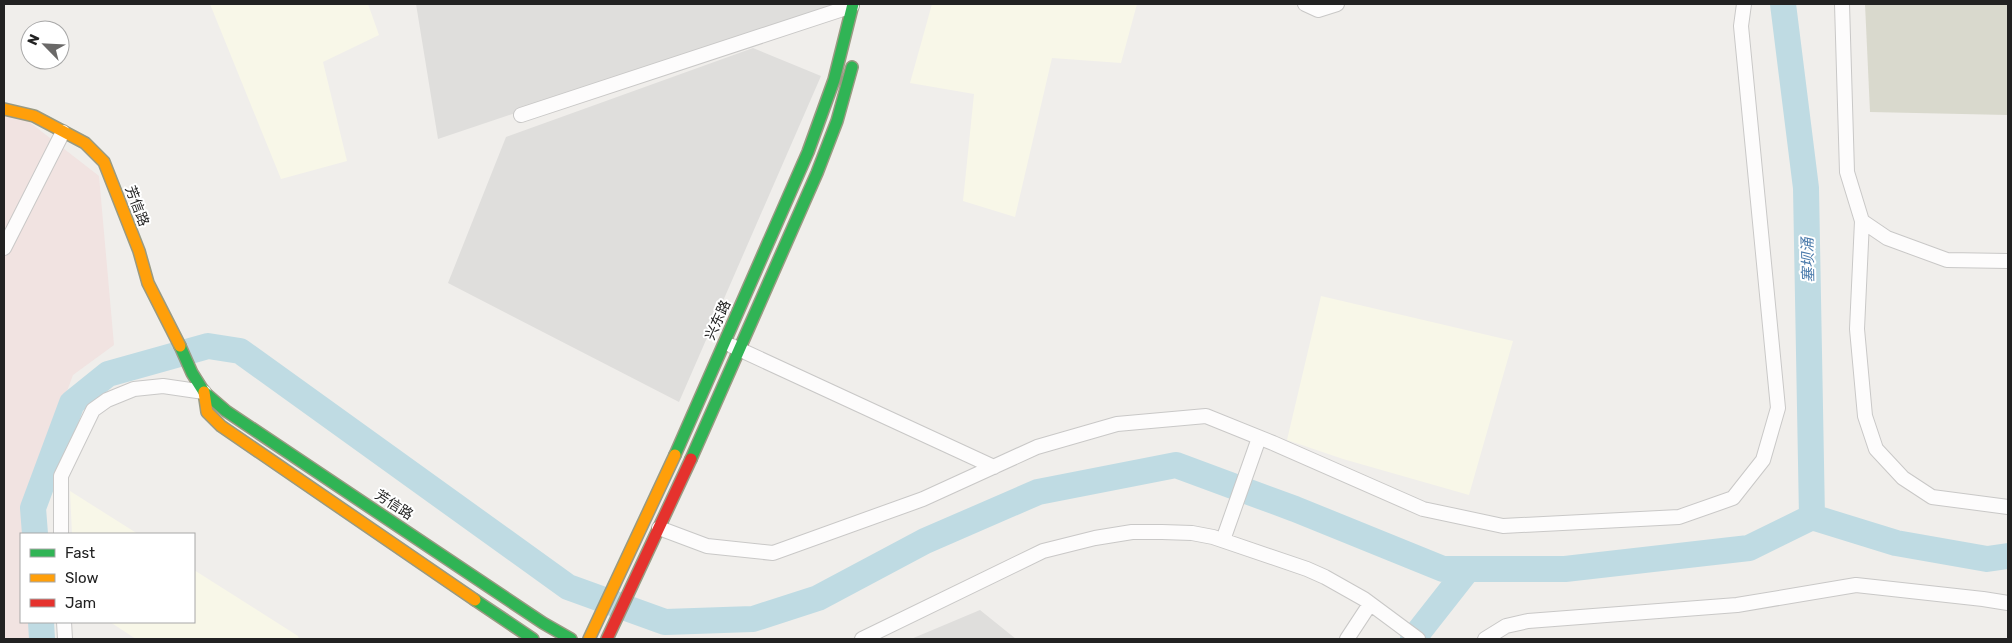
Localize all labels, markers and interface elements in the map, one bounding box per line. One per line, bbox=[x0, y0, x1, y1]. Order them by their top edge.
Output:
north arrow bbox=[20, 20, 70, 70]
text: N bbox=[24, 32, 43, 48]
street label: 芳信路 bbox=[122, 183, 152, 229]
water label: 塞坝涌 bbox=[1799, 235, 1817, 283]
street label: 兴东路 bbox=[702, 297, 734, 343]
street label: 芳信路 bbox=[372, 486, 416, 524]
legend bbox=[20, 533, 195, 623]
text: Fast bbox=[65, 544, 95, 562]
text: Slow bbox=[65, 569, 98, 587]
text: Jam bbox=[65, 594, 96, 612]

